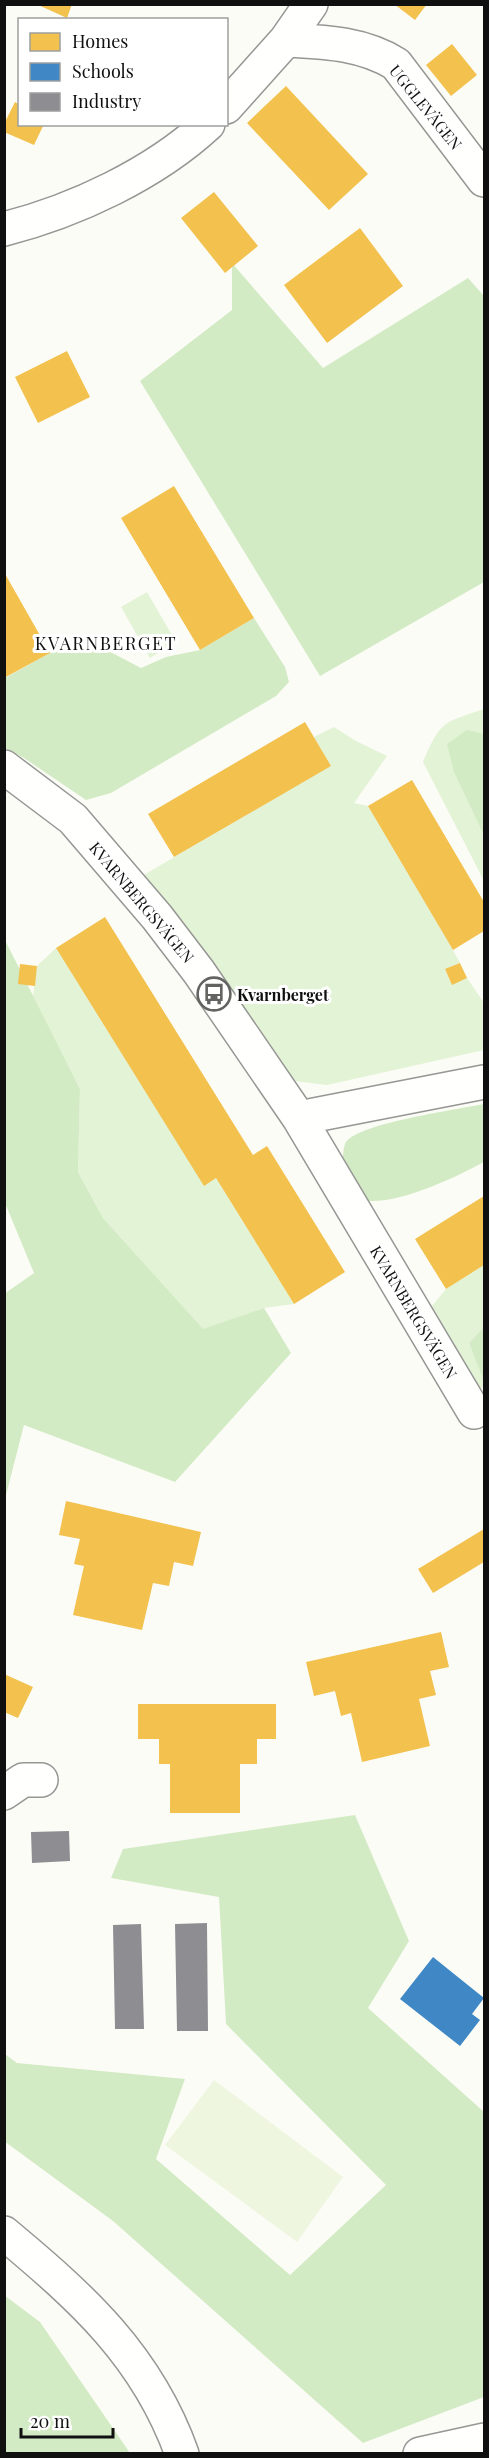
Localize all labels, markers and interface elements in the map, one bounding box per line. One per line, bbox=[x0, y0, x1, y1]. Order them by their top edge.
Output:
legend bbox=[18, 18, 228, 126]
text: Homes bbox=[72, 29, 128, 53]
text: Schools bbox=[72, 59, 134, 83]
street label: UGGLEVÄGEN bbox=[385, 60, 467, 154]
text: Industry bbox=[72, 89, 141, 113]
district label: KVARNBERGET bbox=[35, 631, 177, 655]
street label: KVARNBERGSVÄGEN bbox=[85, 837, 199, 967]
bus stop icon: Kvarnberget bbox=[196, 976, 232, 1012]
place label: Kvarnberget bbox=[237, 984, 329, 1005]
street label: KVARNBERGSVÄGEN bbox=[366, 1241, 462, 1383]
scale bar bbox=[21, 2401, 112, 2439]
text: 20 m bbox=[30, 2409, 70, 2433]

